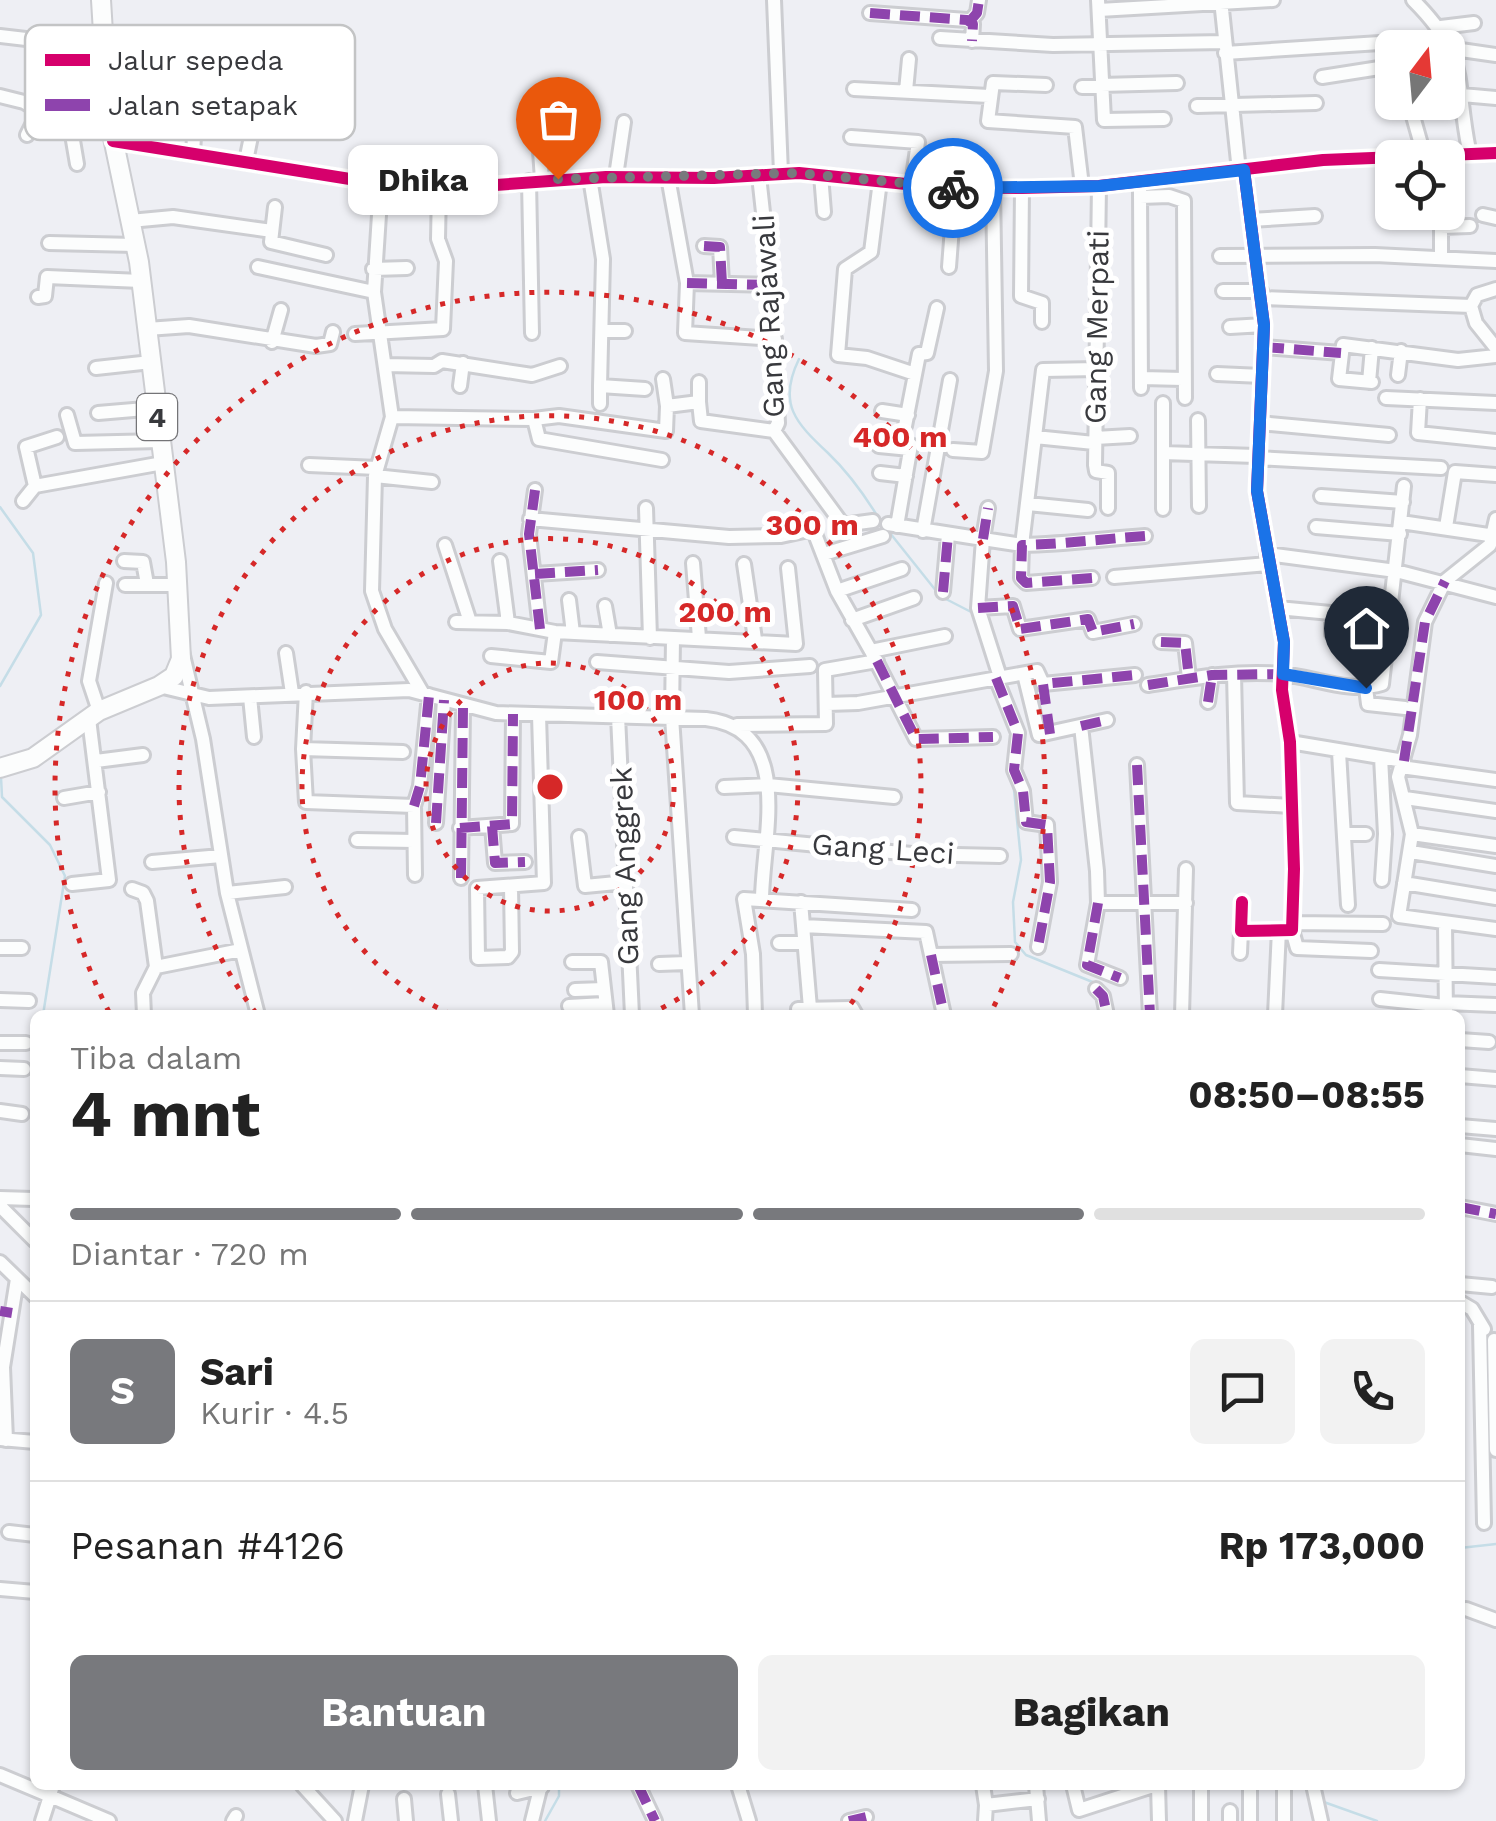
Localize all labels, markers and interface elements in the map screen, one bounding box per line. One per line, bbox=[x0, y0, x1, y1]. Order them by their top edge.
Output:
legend bbox=[25, 25, 355, 140]
north arrow bbox=[1375, 30, 1465, 120]
map controls bbox=[1375, 30, 1465, 230]
text: Jalur sepeda bbox=[108, 44, 284, 77]
pin bbox=[516, 77, 601, 180]
text: Jalan setapak bbox=[108, 89, 298, 122]
icon: bag bbox=[531, 92, 586, 147]
courier bbox=[903, 138, 1003, 238]
button: locate bbox=[1375, 140, 1465, 230]
callout: Dhika bbox=[348, 144, 498, 214]
text: Dhika bbox=[378, 161, 468, 199]
icon: bike bbox=[926, 161, 981, 216]
street label: Gang Rajawali bbox=[746, 213, 791, 419]
street label: Gang Merpati bbox=[1077, 230, 1116, 424]
road number: 4 bbox=[137, 394, 177, 440]
text: 400 m bbox=[853, 419, 947, 454]
text: 300 m bbox=[765, 507, 859, 542]
pin bbox=[1324, 586, 1409, 689]
text: 200 m bbox=[678, 594, 772, 629]
icon: home bbox=[1339, 601, 1394, 656]
text: 100 m bbox=[594, 682, 682, 717]
street label: Gang Anggrek bbox=[604, 766, 645, 966]
centre of rings bbox=[532, 769, 568, 805]
street label: Gang Leci bbox=[810, 826, 956, 871]
text: Tiba dalam bbox=[70, 1039, 242, 1077]
text: 08:50–08:55 bbox=[1188, 1073, 1425, 1117]
text: 4 mnt bbox=[70, 1076, 260, 1152]
text: Diantar · 720 m bbox=[70, 1235, 309, 1273]
button: chat bbox=[1190, 1339, 1295, 1444]
button: phone bbox=[1320, 1339, 1425, 1444]
text: Sari bbox=[200, 1350, 274, 1394]
text: S bbox=[110, 1369, 135, 1413]
text: Kurir · 4.5 bbox=[200, 1394, 349, 1432]
text: Pesanan #4126 bbox=[70, 1524, 345, 1568]
text: Rp 173,000 bbox=[1218, 1524, 1425, 1568]
button: Bantuan bbox=[70, 1655, 738, 1770]
button: Bagikan bbox=[758, 1655, 1425, 1770]

